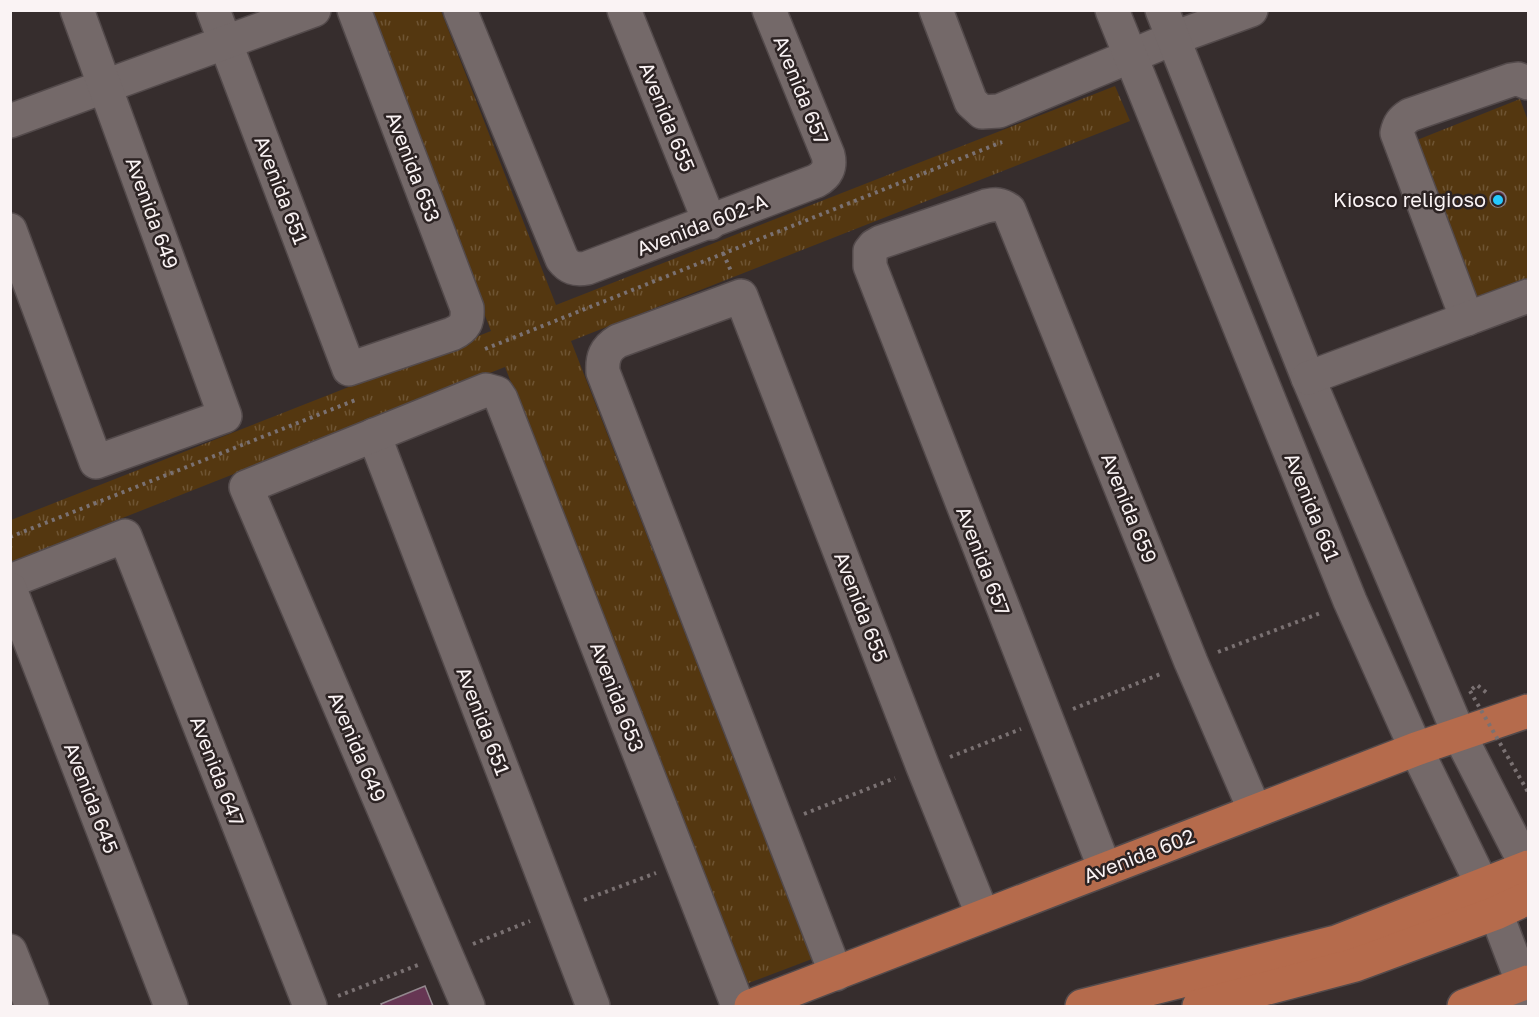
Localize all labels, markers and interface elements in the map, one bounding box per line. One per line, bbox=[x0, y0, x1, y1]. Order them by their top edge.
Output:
street label: Avenida 657 bbox=[769, 32, 835, 148]
street label: Avenida 655 bbox=[635, 58, 701, 175]
street label: Avenida 653 bbox=[382, 108, 446, 225]
street label: Avenida 651 bbox=[250, 132, 314, 248]
street label: Avenida 649 bbox=[122, 153, 184, 272]
place label: Kiosco religioso bbox=[1333, 187, 1486, 211]
street label: Avenida 602-A bbox=[633, 188, 770, 260]
marker: Kiosco religioso bbox=[1491, 193, 1505, 207]
street label: Avenida 659 bbox=[1097, 449, 1163, 566]
street label: Avenida 661 bbox=[1280, 449, 1346, 565]
street label: Avenida 657 bbox=[952, 503, 1016, 619]
street label: Avenida 655 bbox=[830, 548, 894, 665]
street label: Avenida 653 bbox=[586, 638, 650, 755]
street label: Avenida 651 bbox=[452, 663, 516, 779]
street label: Avenida 649 bbox=[324, 688, 392, 805]
street label: Avenida 647 bbox=[186, 712, 250, 829]
street label: Avenida 645 bbox=[60, 739, 124, 856]
street label: Avenida 602 bbox=[1080, 823, 1198, 887]

